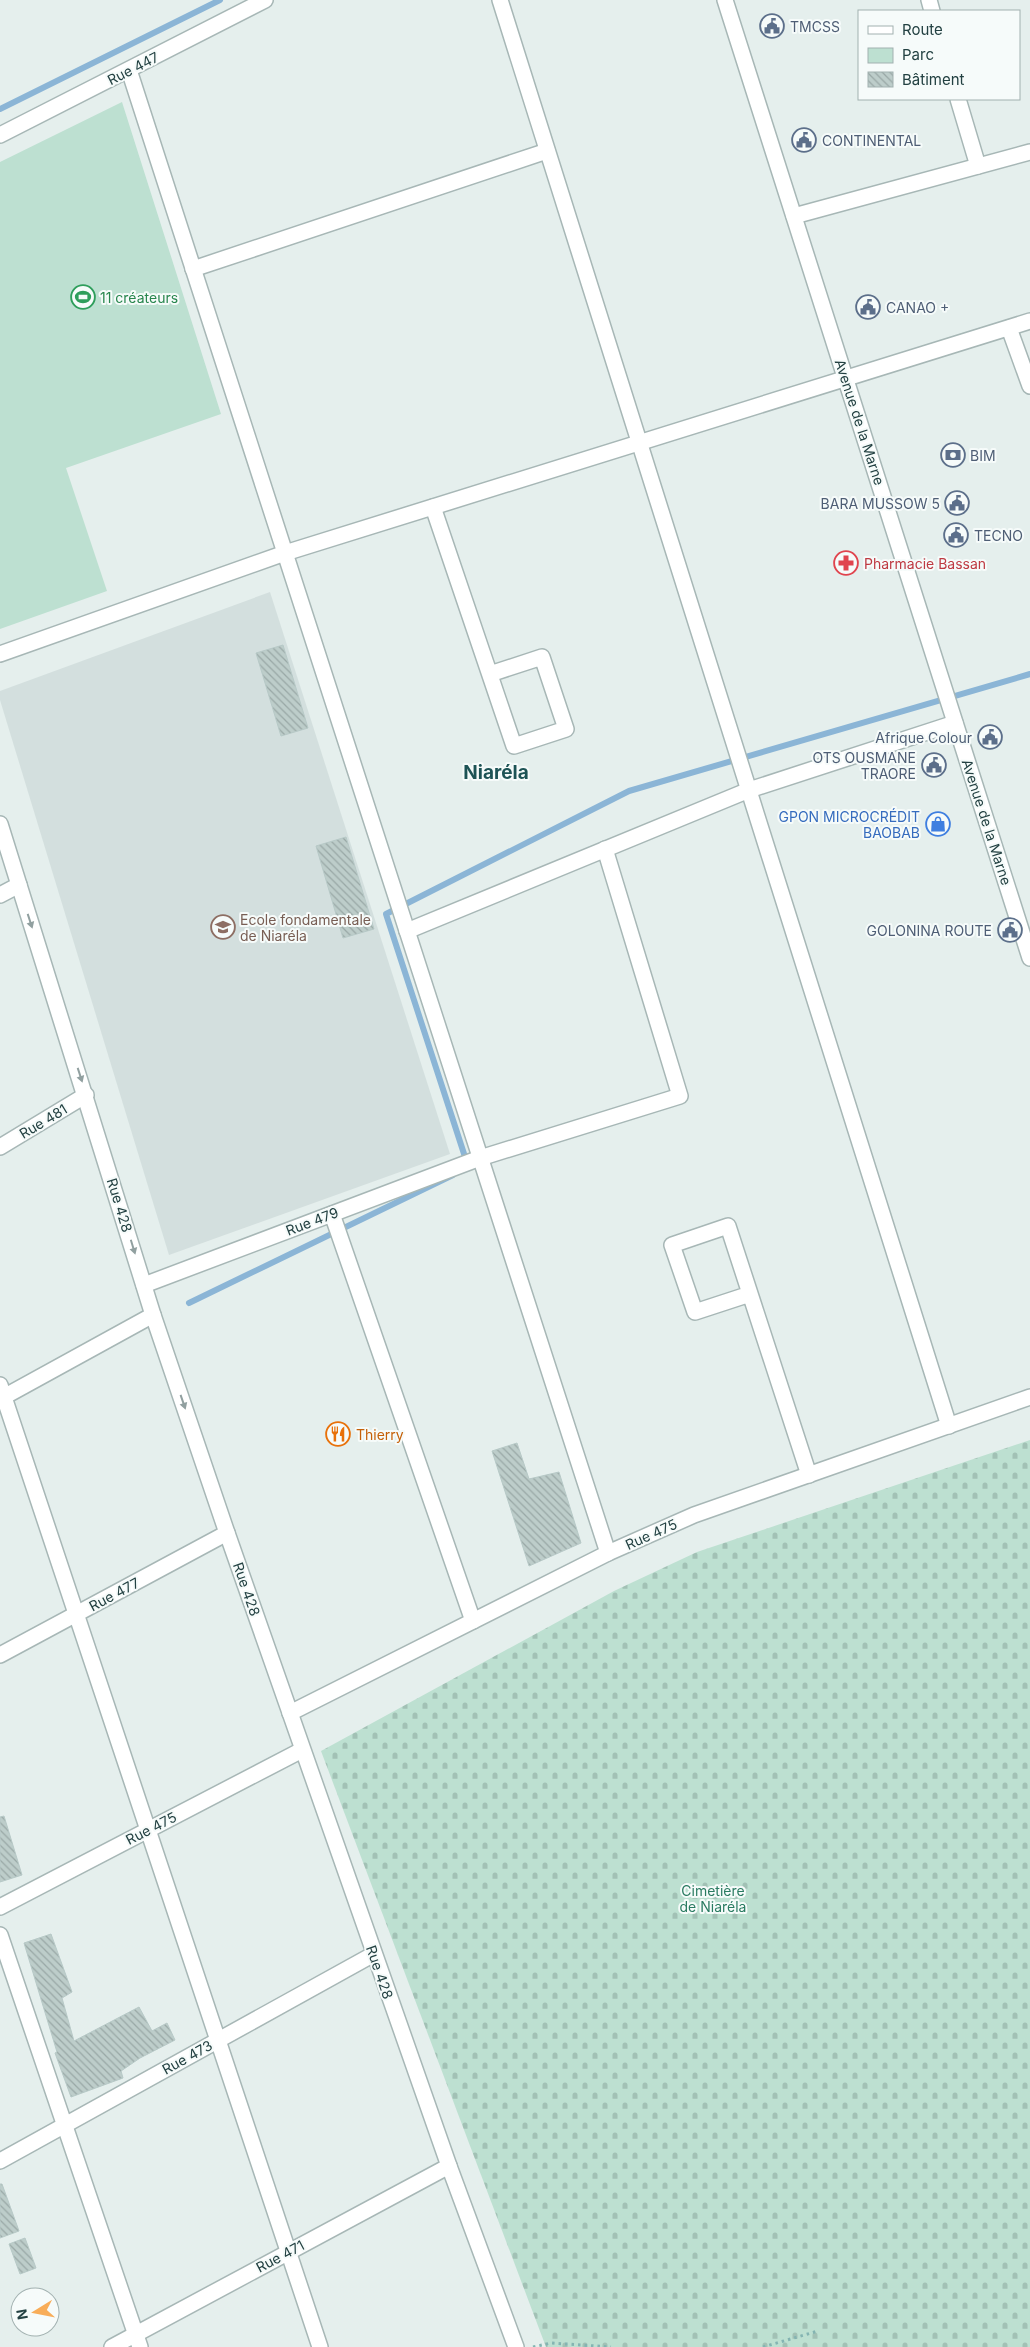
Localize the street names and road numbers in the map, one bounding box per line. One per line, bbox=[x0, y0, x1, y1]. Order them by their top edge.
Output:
street label: Rue 447 bbox=[104, 48, 162, 88]
street label: Avenue de la Marne bbox=[832, 357, 888, 487]
street label: Avenue de la Marne bbox=[959, 757, 1015, 887]
street label: Rue 481 bbox=[16, 1100, 70, 1142]
street label: Rue 428 bbox=[104, 1176, 136, 1234]
street label: Rue 479 bbox=[283, 1203, 341, 1239]
street label: Rue 475 bbox=[623, 1515, 679, 1553]
street label: Rue 428 bbox=[230, 1560, 264, 1618]
street label: Rue 477 bbox=[86, 1574, 142, 1614]
street label: Rue 475 bbox=[123, 1808, 179, 1848]
street label: Rue 428 bbox=[363, 1943, 397, 2001]
street label: Rue 473 bbox=[159, 2036, 215, 2078]
street label: Rue 471 bbox=[253, 2236, 307, 2276]

